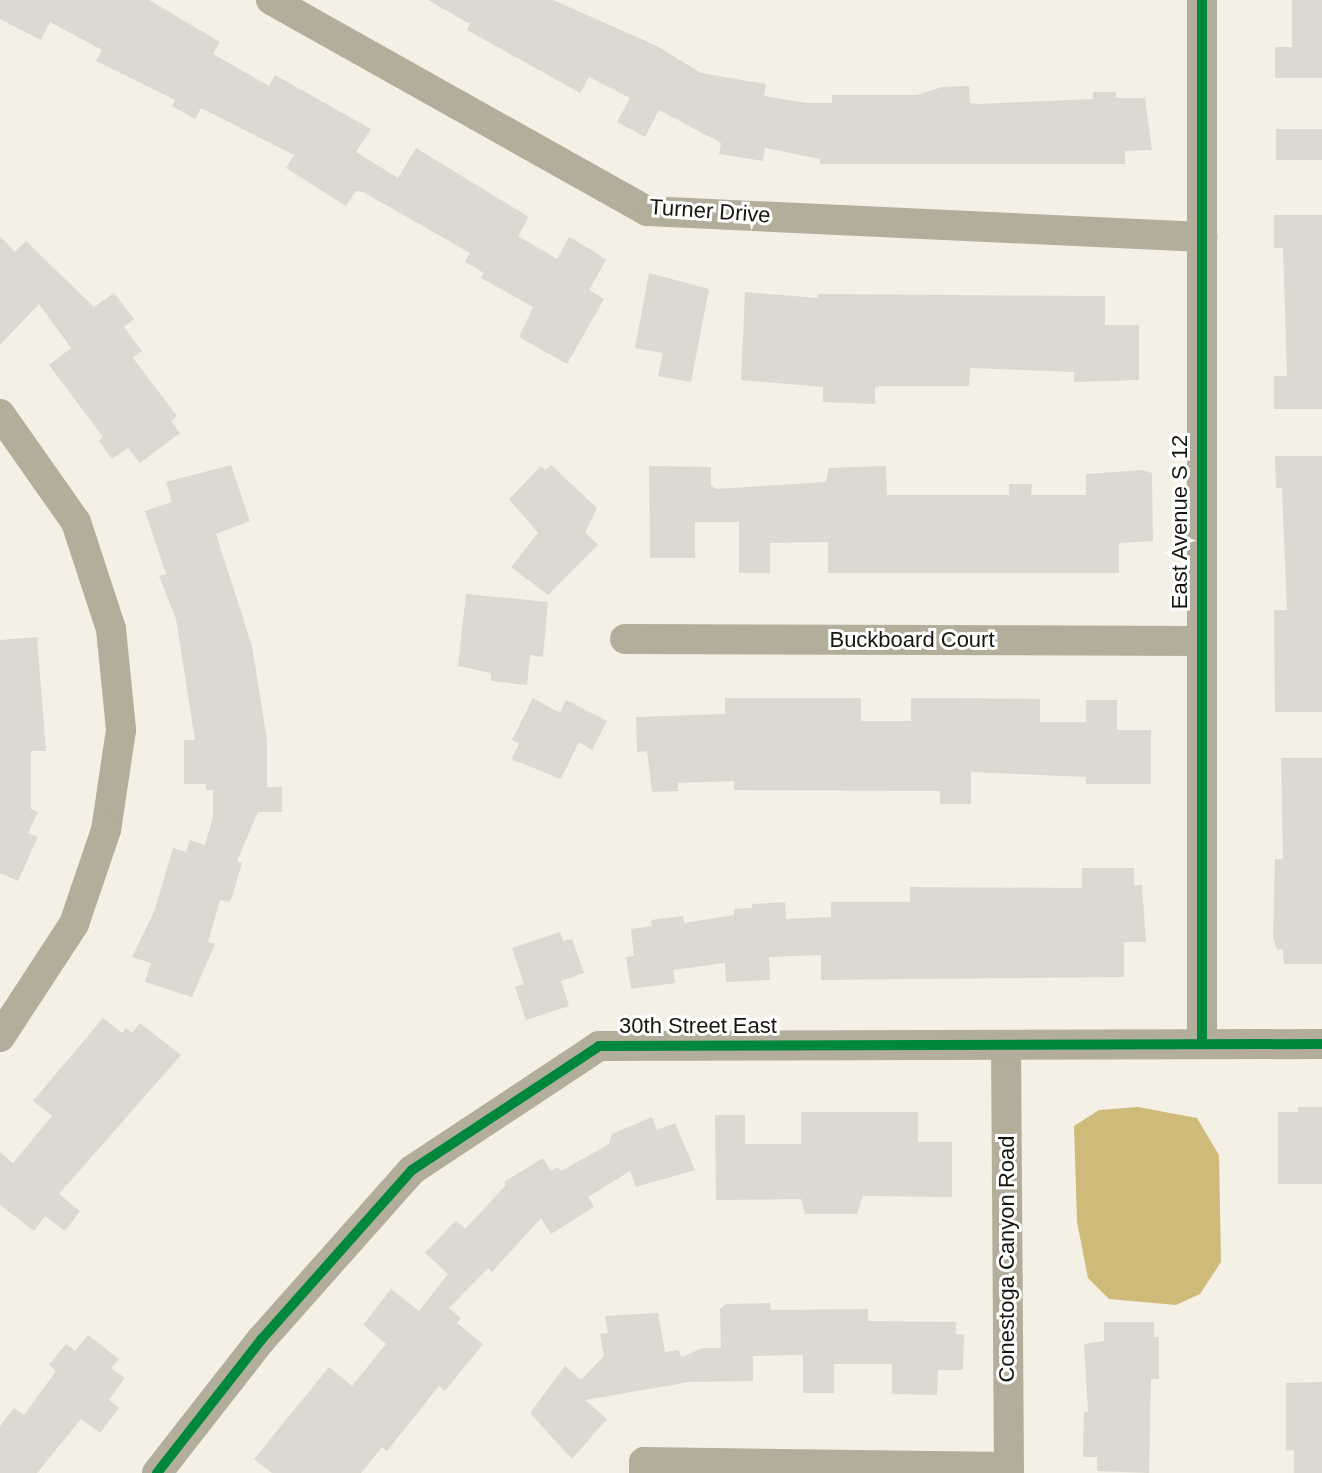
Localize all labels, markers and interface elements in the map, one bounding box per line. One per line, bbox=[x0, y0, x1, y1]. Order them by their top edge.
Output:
street label: Turner Drive bbox=[649, 194, 771, 228]
street label: East Avenue S 12 bbox=[1167, 434, 1193, 610]
street label: Buckboard Court bbox=[829, 627, 995, 653]
street label: 30th Street East bbox=[619, 1013, 777, 1039]
street label: Conestoga Canyon Road bbox=[994, 1135, 1020, 1383]

